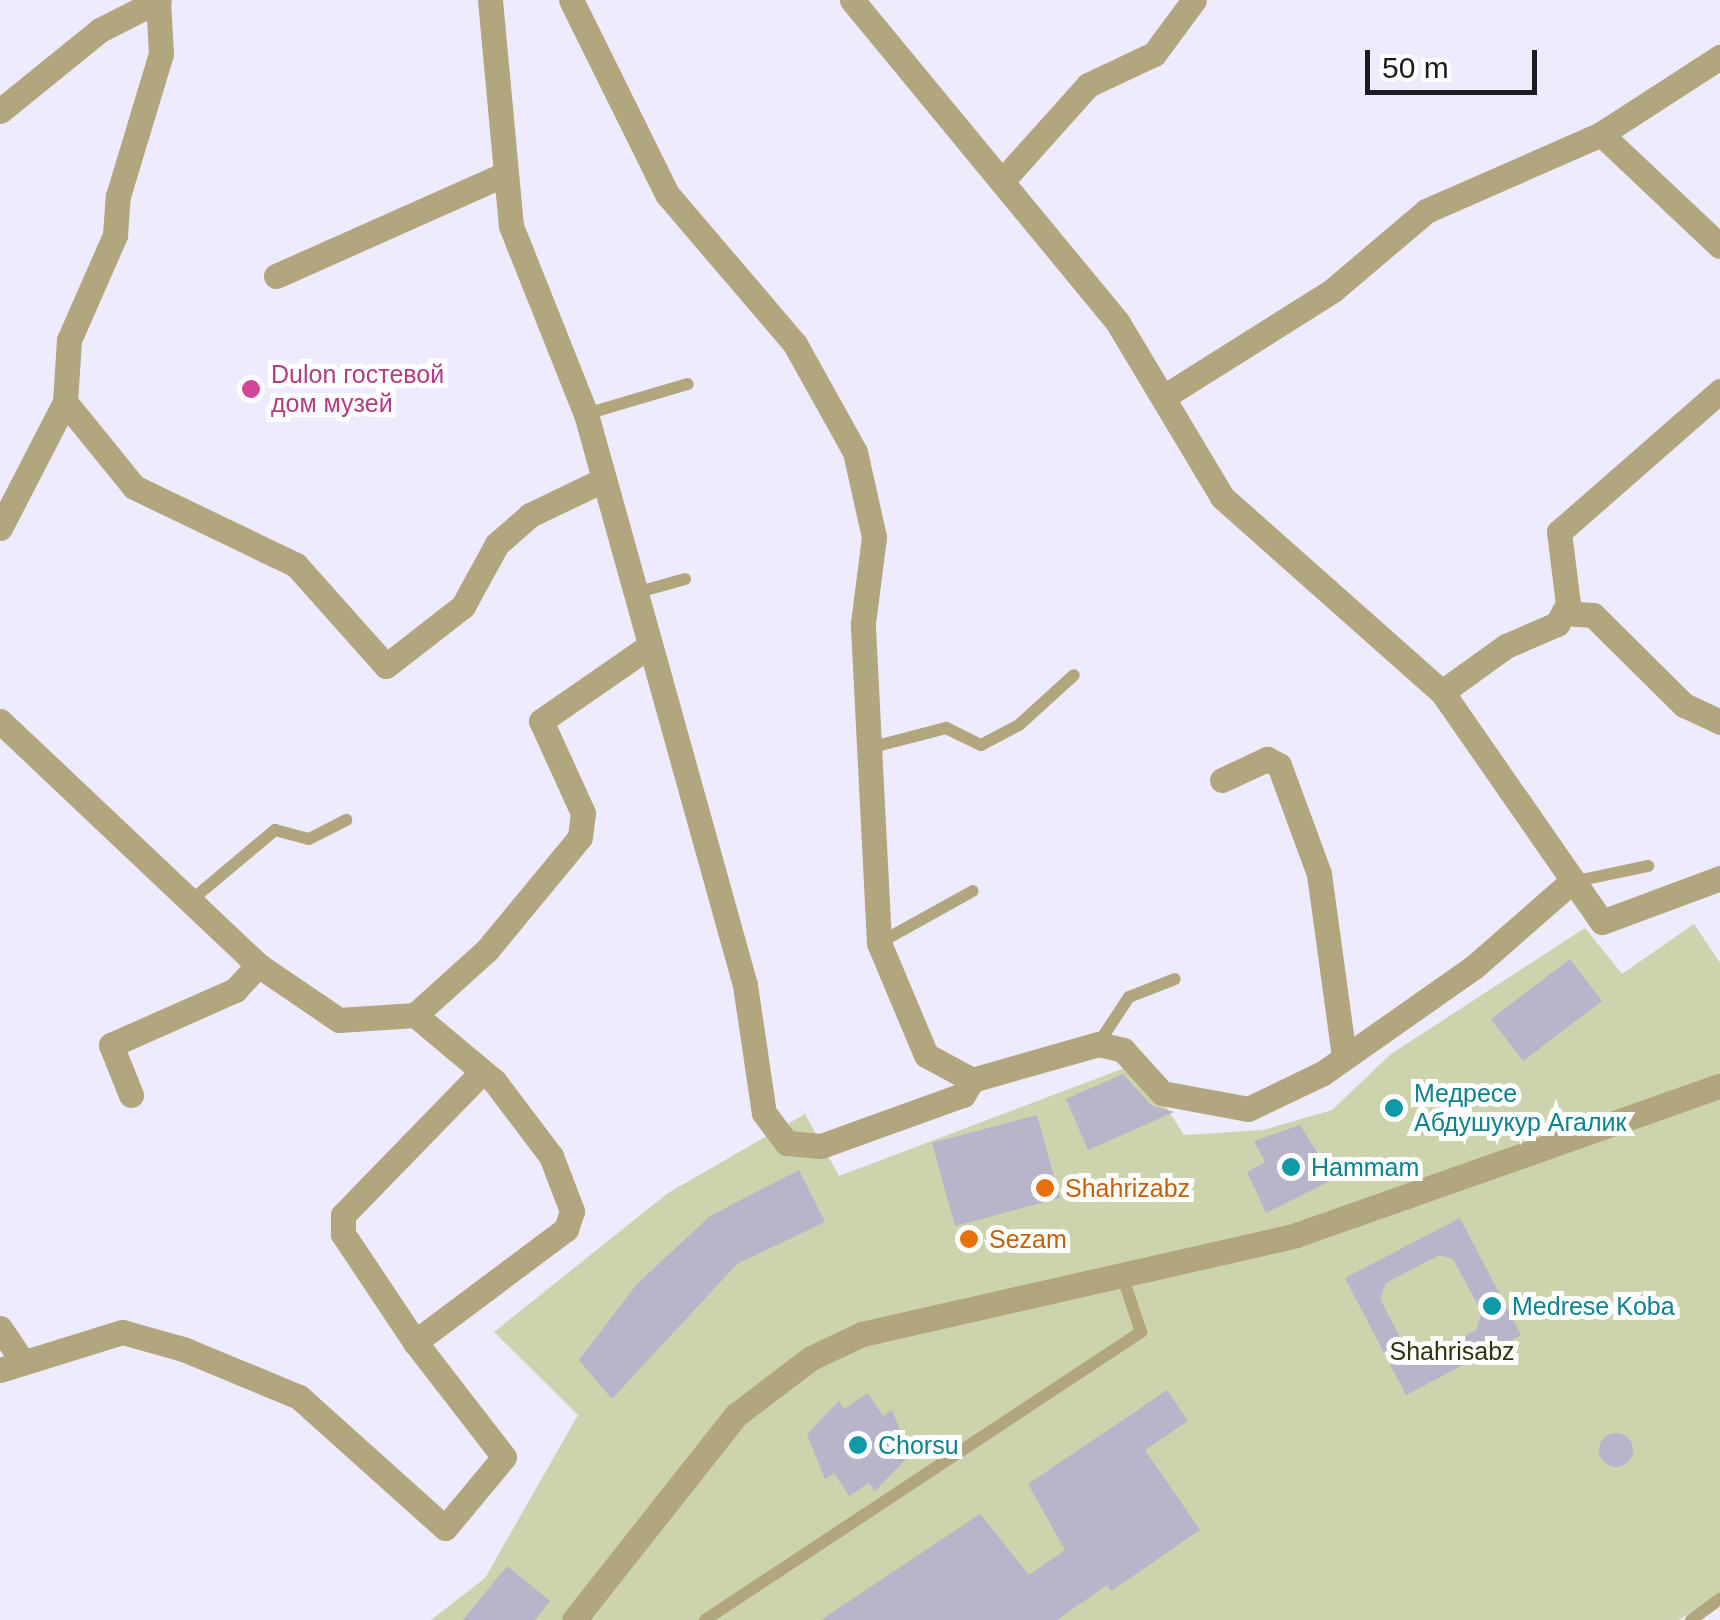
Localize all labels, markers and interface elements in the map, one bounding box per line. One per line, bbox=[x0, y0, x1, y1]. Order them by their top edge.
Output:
scale bar bbox=[1370, 30, 1542, 92]
text: 50 m bbox=[1382, 51, 1449, 84]
place label: Dulon гостевой дом музей bbox=[271, 360, 444, 419]
marker: Dulon гостевой дом музей bbox=[240, 378, 262, 400]
place label: Медресе Абдушукур Агалик bbox=[1414, 1079, 1626, 1138]
marker: Медресе Абдушукур Агалик bbox=[1383, 1097, 1405, 1119]
place label: Hammam bbox=[1311, 1152, 1419, 1182]
marker: Hammam bbox=[1280, 1156, 1302, 1178]
place label: Shahrizabz bbox=[1065, 1173, 1190, 1203]
marker: Shahrizabz bbox=[1034, 1177, 1056, 1199]
place label: Sezam bbox=[989, 1224, 1067, 1254]
marker: Sezam bbox=[958, 1228, 980, 1250]
place label: Medrese Koba bbox=[1512, 1291, 1675, 1321]
marker: Medrese Koba bbox=[1481, 1295, 1503, 1317]
park label: Shahrisabz bbox=[1389, 1336, 1515, 1366]
place label: Chorsu bbox=[878, 1430, 959, 1460]
marker: Chorsu bbox=[847, 1434, 869, 1456]

